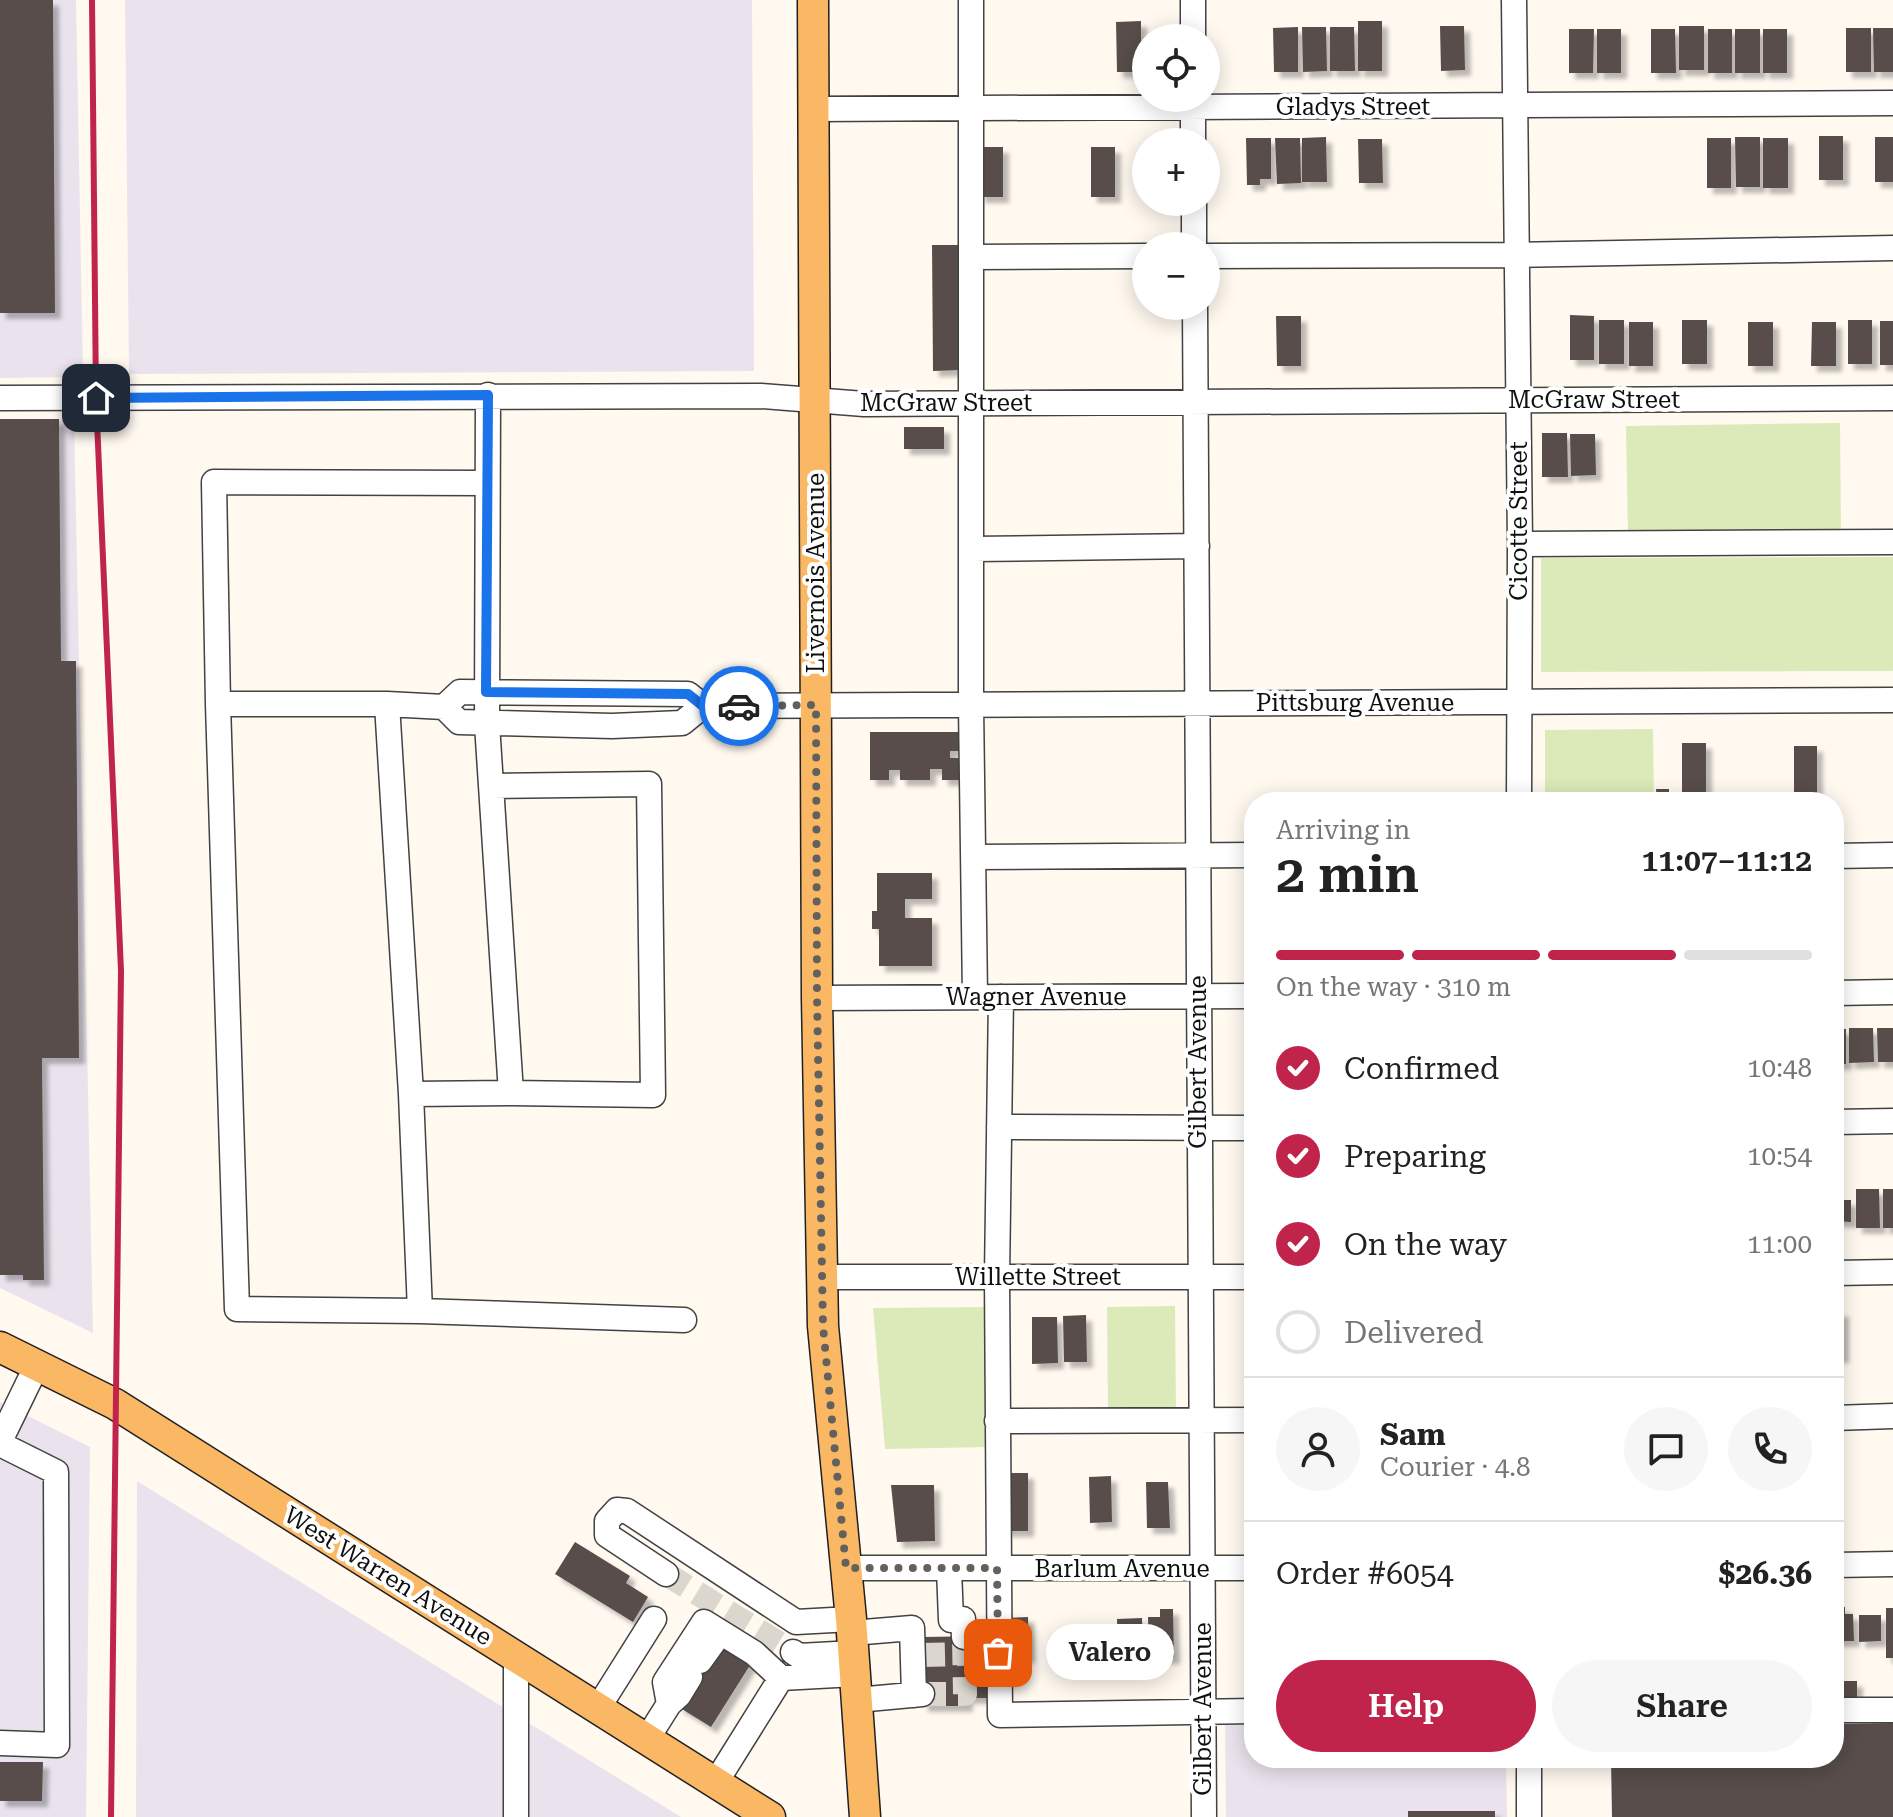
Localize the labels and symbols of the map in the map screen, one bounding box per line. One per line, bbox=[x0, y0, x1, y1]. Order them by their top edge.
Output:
street label: Gladys Street bbox=[1276, 93, 1430, 121]
pin bbox=[62, 364, 130, 432]
street label: McGraw Street bbox=[1508, 386, 1680, 414]
street label: McGraw Street bbox=[860, 389, 1032, 417]
street label: Cicotte Street bbox=[1505, 441, 1533, 601]
street label: Livernois Avenue bbox=[802, 473, 830, 673]
courier bbox=[699, 666, 779, 746]
street label: Pittsburg Avenue bbox=[1256, 689, 1454, 717]
street label: Gilbert Avenue bbox=[1184, 975, 1212, 1149]
street label: Wagner Avenue bbox=[946, 983, 1126, 1011]
street label: Willette Street bbox=[955, 1263, 1121, 1291]
street label: West Warren Avenue bbox=[279, 1501, 497, 1651]
street label: Barlum Avenue bbox=[1034, 1555, 1210, 1583]
pin bbox=[964, 1619, 1032, 1687]
street label: Gilbert Avenue bbox=[1189, 1622, 1217, 1796]
callout: Valero bbox=[1046, 1625, 1174, 1681]

